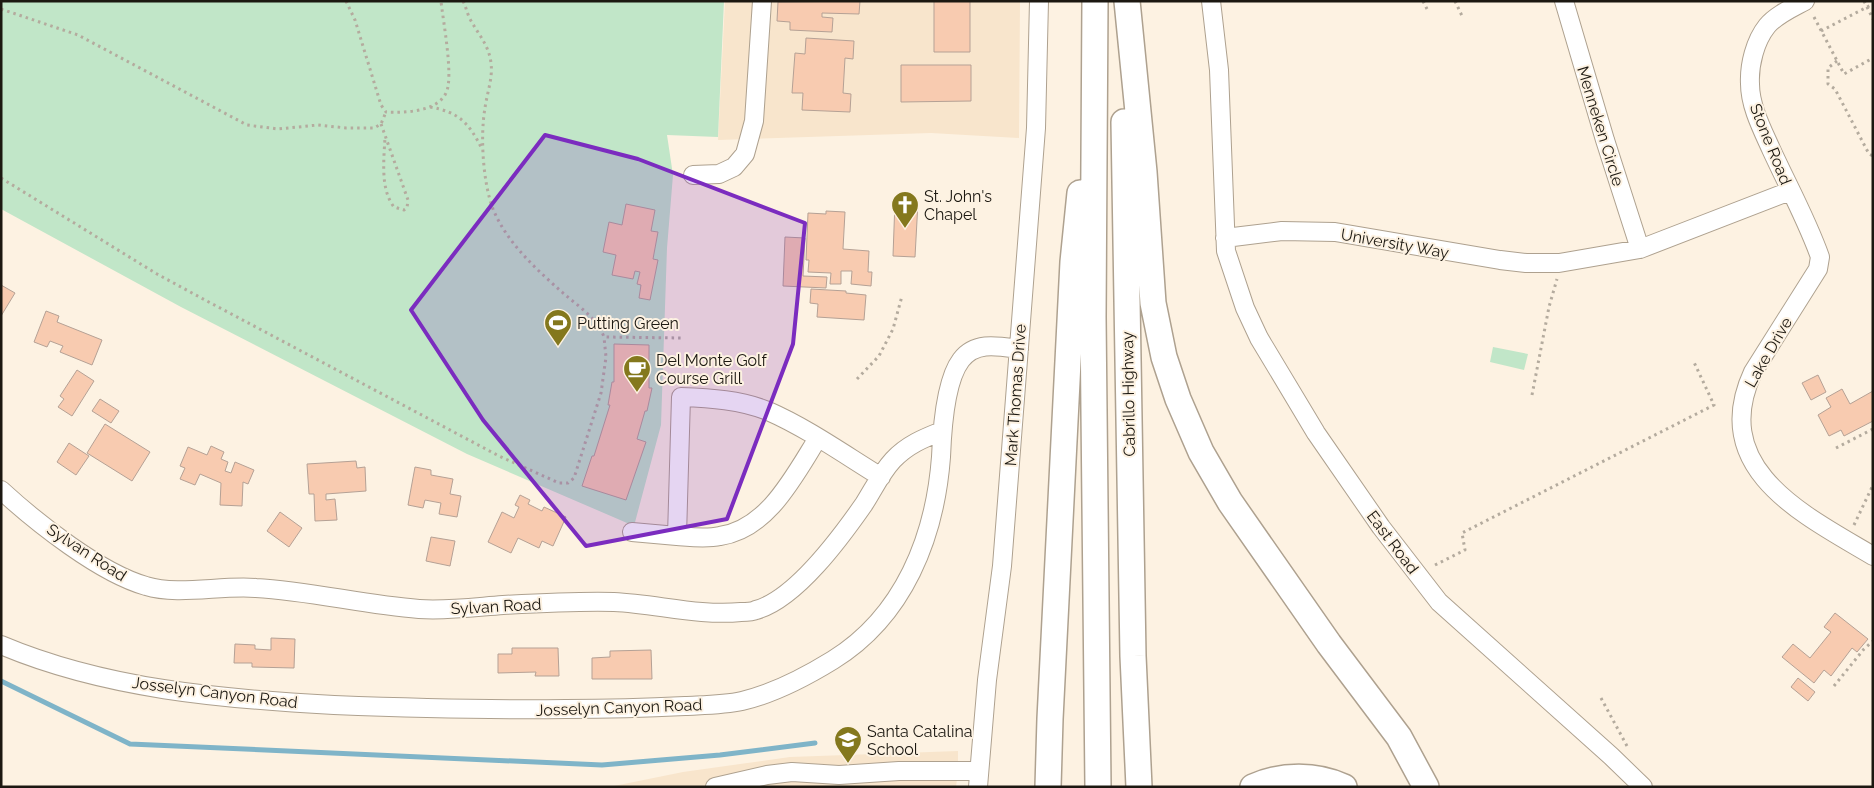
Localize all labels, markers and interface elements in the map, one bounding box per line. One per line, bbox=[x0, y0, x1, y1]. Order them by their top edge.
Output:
street label: Menneken Circle bbox=[1573, 64, 1628, 188]
street label: Stone Road bbox=[1746, 101, 1795, 187]
place label: St. John's Chapel bbox=[924, 187, 992, 224]
church icon: St. John's Chapel bbox=[890, 190, 920, 229]
street label: University Way bbox=[1339, 225, 1451, 262]
sports icon: Putting Green bbox=[543, 308, 573, 347]
place label: Putting Green bbox=[577, 314, 679, 333]
street label: Lake Drive bbox=[1741, 314, 1796, 391]
street label: Mark Thomas Drive bbox=[1001, 323, 1030, 467]
street label: Cabrillo Highway bbox=[1118, 331, 1139, 457]
place label: Del Monte Golf Course Grill bbox=[656, 351, 767, 388]
cafe icon: Del Monte Golf Course Grill bbox=[622, 354, 652, 393]
street label: East Road bbox=[1363, 507, 1422, 578]
street label: Sylvan Road bbox=[43, 520, 130, 585]
street label: Sylvan Road bbox=[450, 595, 542, 618]
street label: Josselyn Canyon Road bbox=[131, 673, 299, 712]
street label: Josselyn Canyon Road bbox=[535, 695, 703, 720]
place label: Santa Catalina School bbox=[867, 722, 972, 759]
school or university icon: Santa Catalina School bbox=[833, 725, 863, 764]

